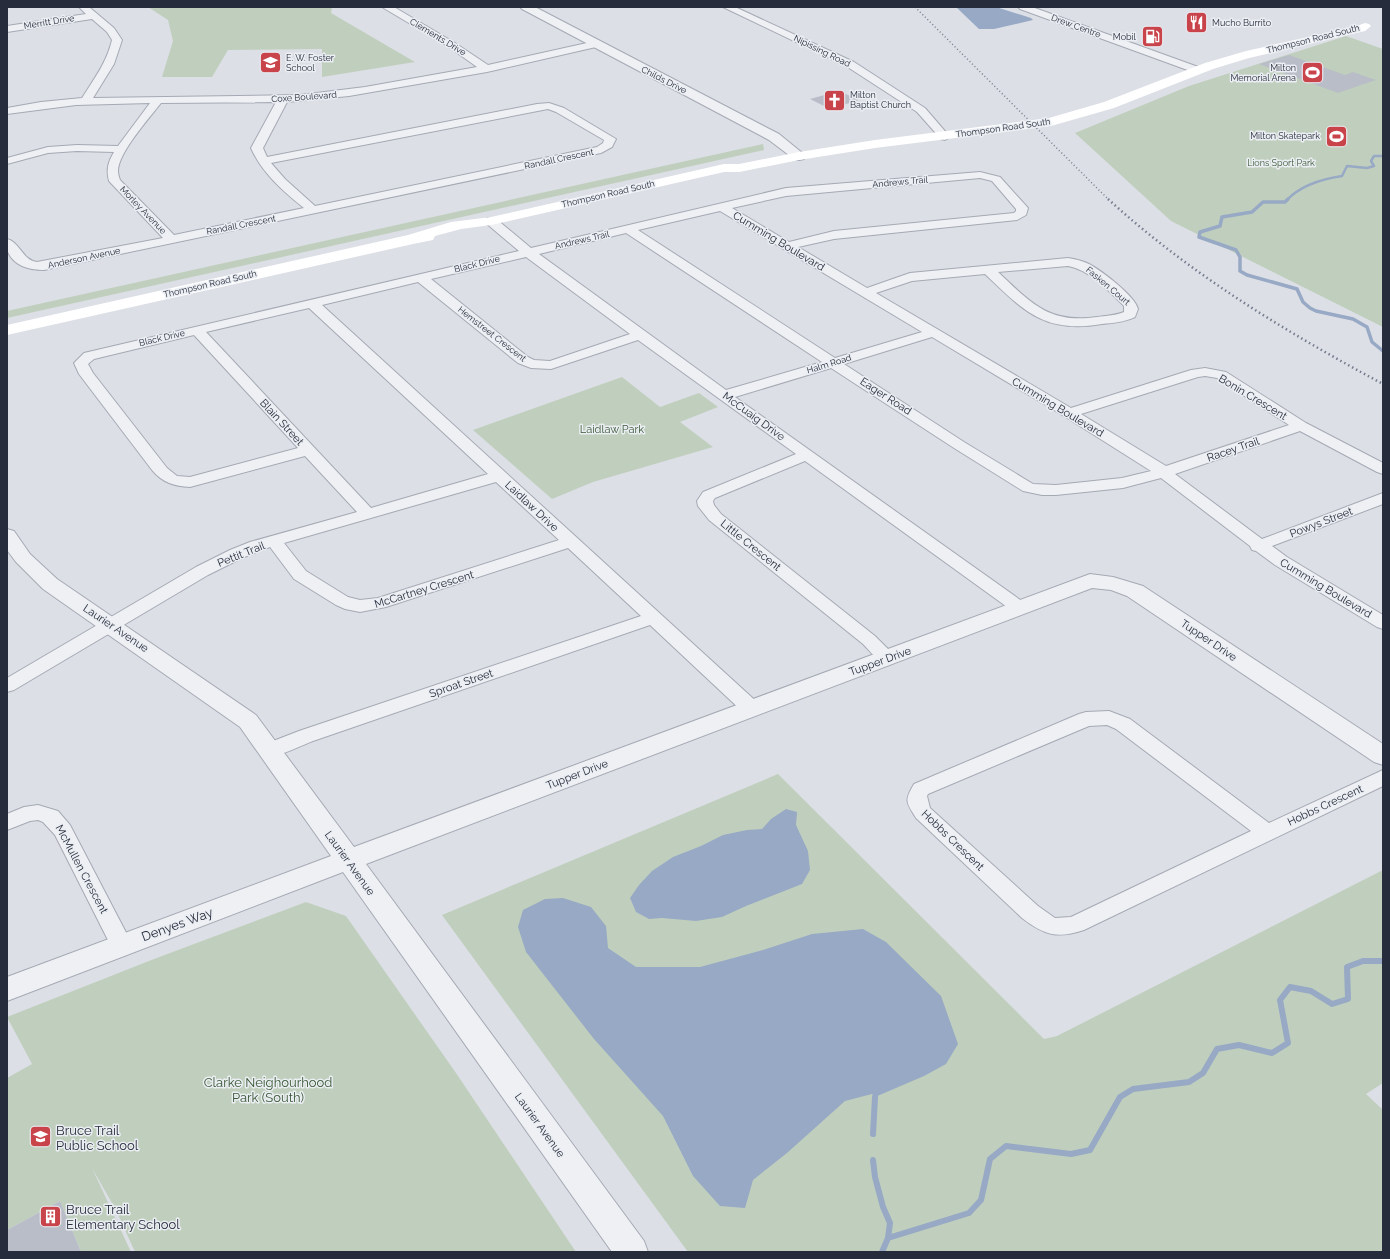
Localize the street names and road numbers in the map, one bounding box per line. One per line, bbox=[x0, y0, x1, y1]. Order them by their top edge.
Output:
street label: Drew Centre bbox=[1050, 12, 1103, 40]
street label: Merritt Drive bbox=[23, 13, 76, 31]
street label: Clements Drive bbox=[408, 16, 469, 58]
street label: Thompson Road South bbox=[1265, 23, 1361, 55]
street label: Nipissing Road bbox=[792, 33, 852, 69]
street label: Childs Drive bbox=[640, 64, 689, 96]
street label: Coxe Boulevard bbox=[271, 90, 338, 104]
street label: Thompson Road South bbox=[955, 116, 1051, 140]
street label: Randall Crescent bbox=[523, 147, 595, 171]
street label: Andrews Trail bbox=[872, 175, 929, 189]
street label: Thompson Road South bbox=[560, 178, 656, 210]
street label: Morley Avenue bbox=[118, 184, 169, 236]
street label: Cumming Boulevard bbox=[731, 209, 827, 274]
street label: Randall Crescent bbox=[205, 213, 277, 237]
street label: Andrews Trail bbox=[554, 229, 611, 251]
street label: Anderson Avenue bbox=[47, 245, 122, 271]
street label: Black Drive bbox=[453, 253, 502, 275]
street label: Fasken Court bbox=[1084, 265, 1132, 307]
street label: Thompson Road South bbox=[162, 268, 258, 300]
street label: Hemstreet Crescent bbox=[456, 304, 528, 364]
street label: Black Drive bbox=[138, 328, 187, 348]
street label: Halm Road bbox=[805, 352, 853, 376]
street label: Bonin Crescent bbox=[1216, 372, 1290, 423]
street label: Eager Road bbox=[858, 375, 914, 418]
street label: Cumming Boulevard bbox=[1010, 375, 1106, 440]
street label: McCuaig Drive bbox=[720, 389, 788, 444]
street label: Blain Street bbox=[257, 397, 307, 448]
street label: Racey Trail bbox=[1205, 434, 1261, 464]
street label: Laidlaw Drive bbox=[502, 478, 561, 535]
street label: Powys Street bbox=[1288, 504, 1355, 540]
street label: Little Crescent bbox=[718, 517, 784, 574]
street label: Pettit Trail bbox=[216, 539, 267, 570]
street label: Cumming Boulevard bbox=[1278, 556, 1374, 621]
street label: McCartney Crescent bbox=[373, 568, 476, 611]
street label: Laurier Avenue bbox=[80, 602, 151, 655]
street label: Tupper Drive bbox=[1178, 617, 1240, 664]
street label: Tupper Drive bbox=[847, 644, 913, 679]
street label: Sproat Street bbox=[428, 666, 495, 700]
street label: Tupper Drive bbox=[545, 757, 610, 792]
street label: Hobbs Crescent bbox=[1285, 782, 1365, 829]
street label: Hobbs Crescent bbox=[919, 807, 987, 874]
street label: McMullen Crescent bbox=[53, 823, 111, 916]
street label: Laurier Avenue bbox=[322, 829, 378, 898]
street label: Denyes Way bbox=[139, 905, 215, 944]
street label: Laurier Avenue bbox=[512, 1091, 568, 1160]

